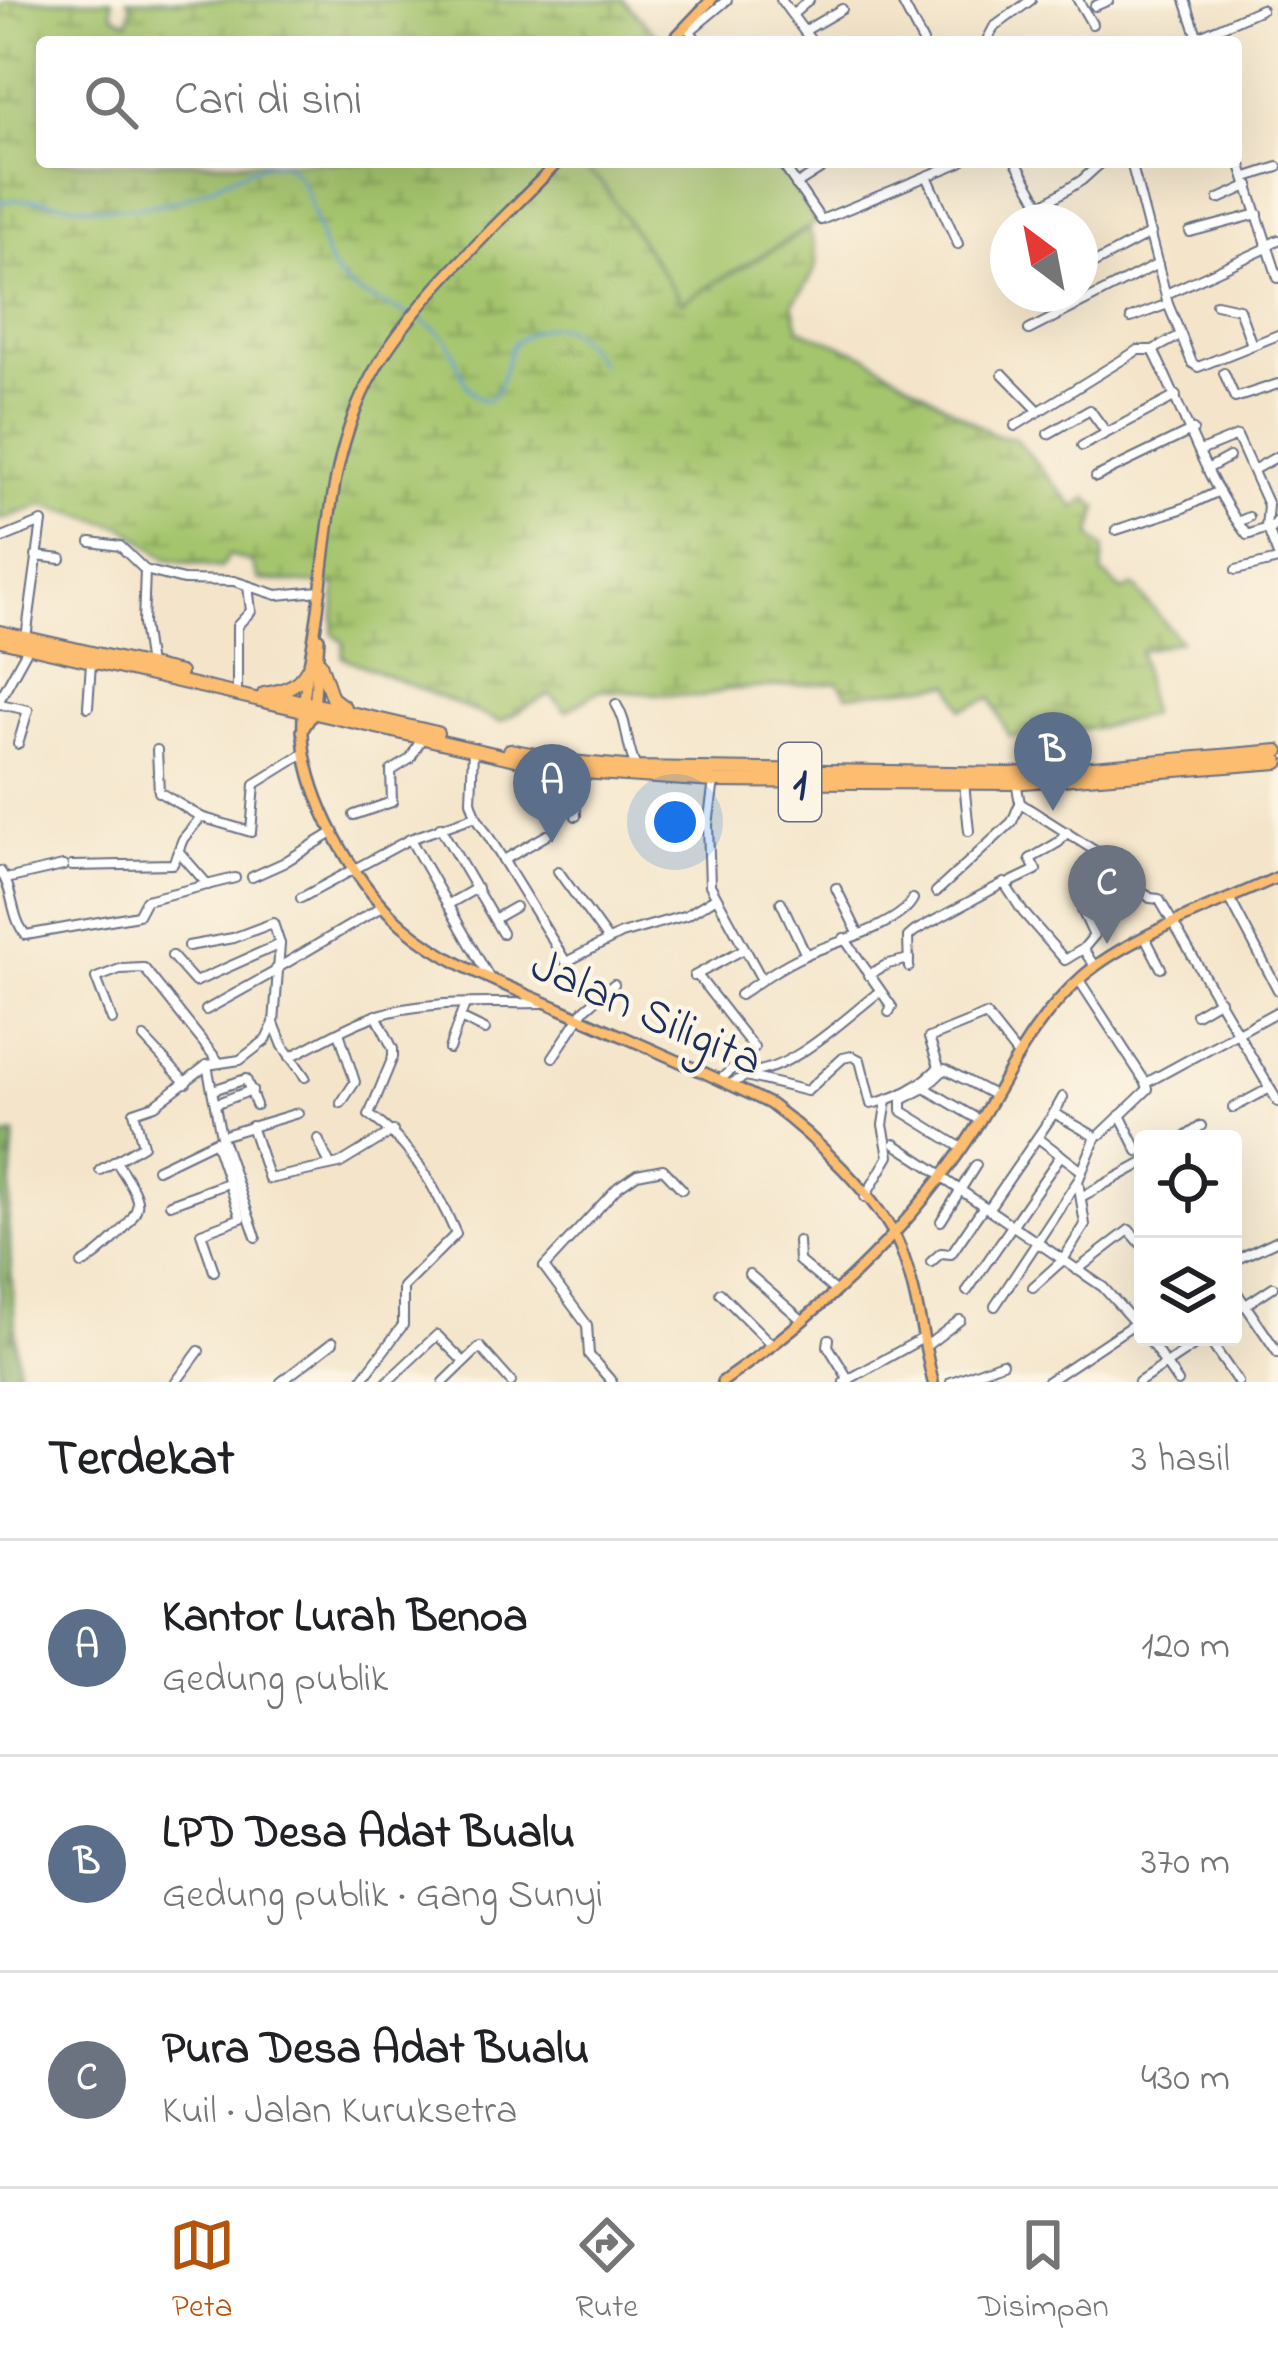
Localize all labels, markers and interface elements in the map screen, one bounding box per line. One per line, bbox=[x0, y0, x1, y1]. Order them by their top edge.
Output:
search box bbox=[36, 36, 1242, 168]
icon: search bbox=[78, 69, 144, 135]
text: Cari di sini bbox=[174, 69, 362, 135]
north arrow bbox=[990, 204, 1098, 312]
pin: B bbox=[1014, 712, 1092, 811]
road number: 1 bbox=[779, 743, 821, 821]
pin: A bbox=[513, 744, 591, 843]
your location bbox=[645, 792, 705, 852]
pin: C bbox=[1068, 845, 1146, 944]
street label: Jalan Siligita bbox=[518, 932, 773, 1098]
map controls bbox=[1134, 1130, 1242, 1346]
button: locate bbox=[1134, 1130, 1242, 1238]
button: layers bbox=[1134, 1238, 1242, 1346]
text: Terdekat bbox=[48, 1423, 234, 1498]
text: 3 hasil bbox=[1131, 1432, 1230, 1489]
text: Kantor Lurah Benoa bbox=[162, 1586, 528, 1652]
text: A bbox=[75, 1619, 99, 1676]
text: 120 m bbox=[1141, 1619, 1230, 1676]
text: Gedung publik bbox=[162, 1652, 388, 1709]
text: LPD Desa Adat Bualu bbox=[162, 1802, 575, 1868]
text: B bbox=[74, 1835, 100, 1892]
text: 370 m bbox=[1141, 1835, 1230, 1892]
text: Gedung publik · Gang Sunyi bbox=[162, 1868, 603, 1925]
text: Pura Desa Adat Bualu bbox=[162, 2018, 589, 2084]
text: C bbox=[76, 2051, 98, 2108]
text: 430 m bbox=[1141, 2051, 1230, 2108]
text: Kuil · Jalan Kuruksetra bbox=[162, 2084, 517, 2141]
tab: Peta bbox=[169, 2212, 235, 2332]
tab: Rute bbox=[574, 2212, 640, 2332]
tab: Disimpan bbox=[978, 2212, 1109, 2332]

